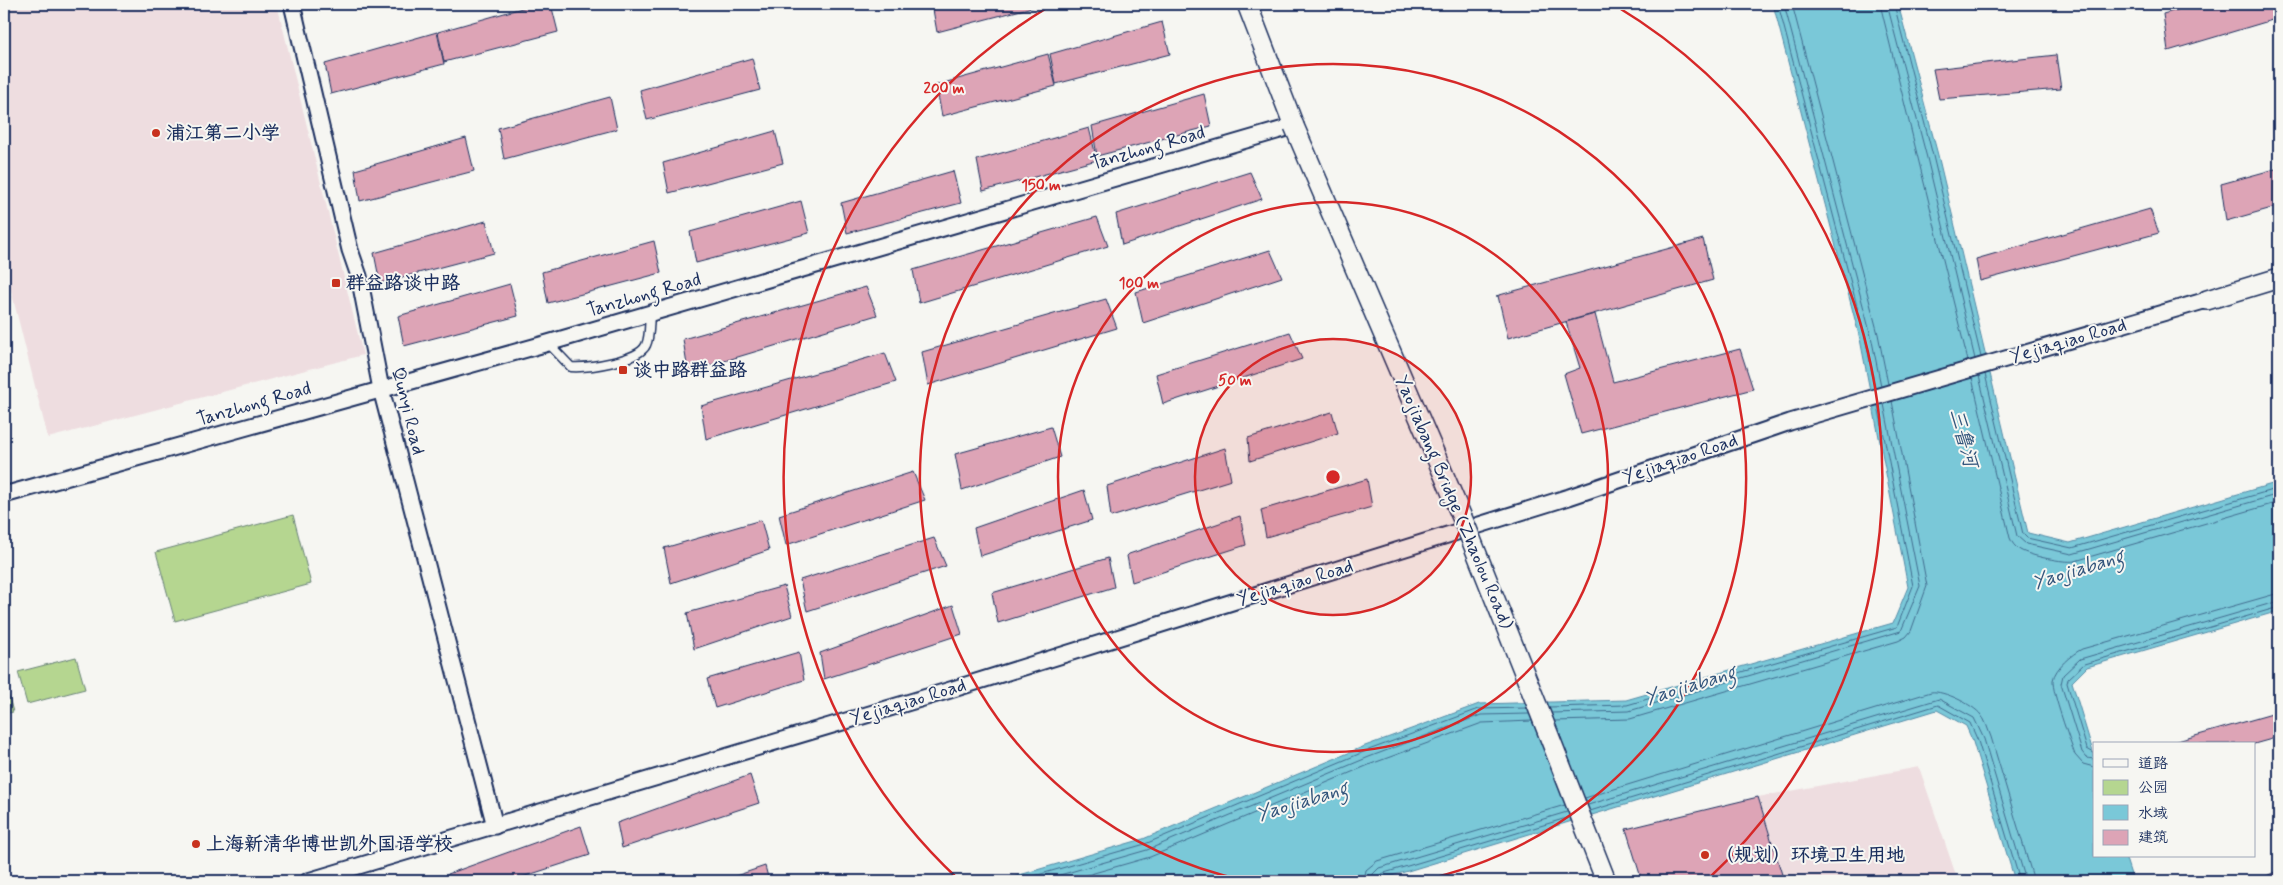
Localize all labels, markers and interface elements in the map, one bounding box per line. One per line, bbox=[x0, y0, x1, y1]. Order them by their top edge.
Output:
text: 200 m bbox=[924, 79, 965, 99]
street label: Tanzhong Road bbox=[1088, 120, 1209, 179]
place label: 浦江第二小学 bbox=[166, 121, 280, 146]
marker: 浦江第二小学 bbox=[150, 127, 162, 139]
text: 150 m bbox=[1021, 176, 1061, 196]
street label: Tanzhong Road bbox=[584, 267, 705, 326]
place label: 群益路谈中路 bbox=[346, 271, 460, 296]
text: 100 m bbox=[1119, 274, 1159, 294]
marker: 群益路谈中路 bbox=[330, 277, 342, 289]
street label: Yejiaqiao Road bbox=[2007, 312, 2130, 371]
place label: 谈中路群益路 bbox=[633, 358, 747, 383]
marker: 谈中路群益路 bbox=[617, 364, 629, 376]
street label: Qunyi Road bbox=[385, 365, 431, 457]
text: 50 m bbox=[1218, 371, 1252, 391]
street label: Yaojiabang Bridge (Zhaolou Road) bbox=[1386, 371, 1519, 634]
street label: Tanzhong Road bbox=[194, 376, 315, 435]
water label: 三鲁河 bbox=[1942, 406, 1985, 473]
street label: Yejiaqiao Road bbox=[1619, 428, 1741, 491]
centre of rings bbox=[1324, 468, 1342, 486]
water label: Yaojiabang bbox=[2029, 542, 2130, 599]
street label: Yejiaqiao Road bbox=[1234, 553, 1356, 614]
water label: Yaojiabang bbox=[1641, 658, 1742, 715]
street label: Yejiaqiao Road bbox=[847, 672, 969, 733]
legend bbox=[2093, 742, 2256, 858]
text: 道路 bbox=[2138, 754, 2168, 774]
water label: Yaojiabang bbox=[1253, 774, 1354, 831]
text: 公园 bbox=[2138, 778, 2168, 798]
text: 水域 bbox=[2138, 804, 2168, 824]
text: 建筑 bbox=[2138, 828, 2168, 848]
place label: 上海新清华博世凯外国语学校 bbox=[206, 832, 453, 857]
marker: 上海新清华博世凯外国语学校 bbox=[190, 838, 202, 850]
place label: （规划）环境卫生用地 bbox=[1715, 843, 1905, 868]
marker: （规划）环境卫生用地 bbox=[1699, 849, 1711, 861]

